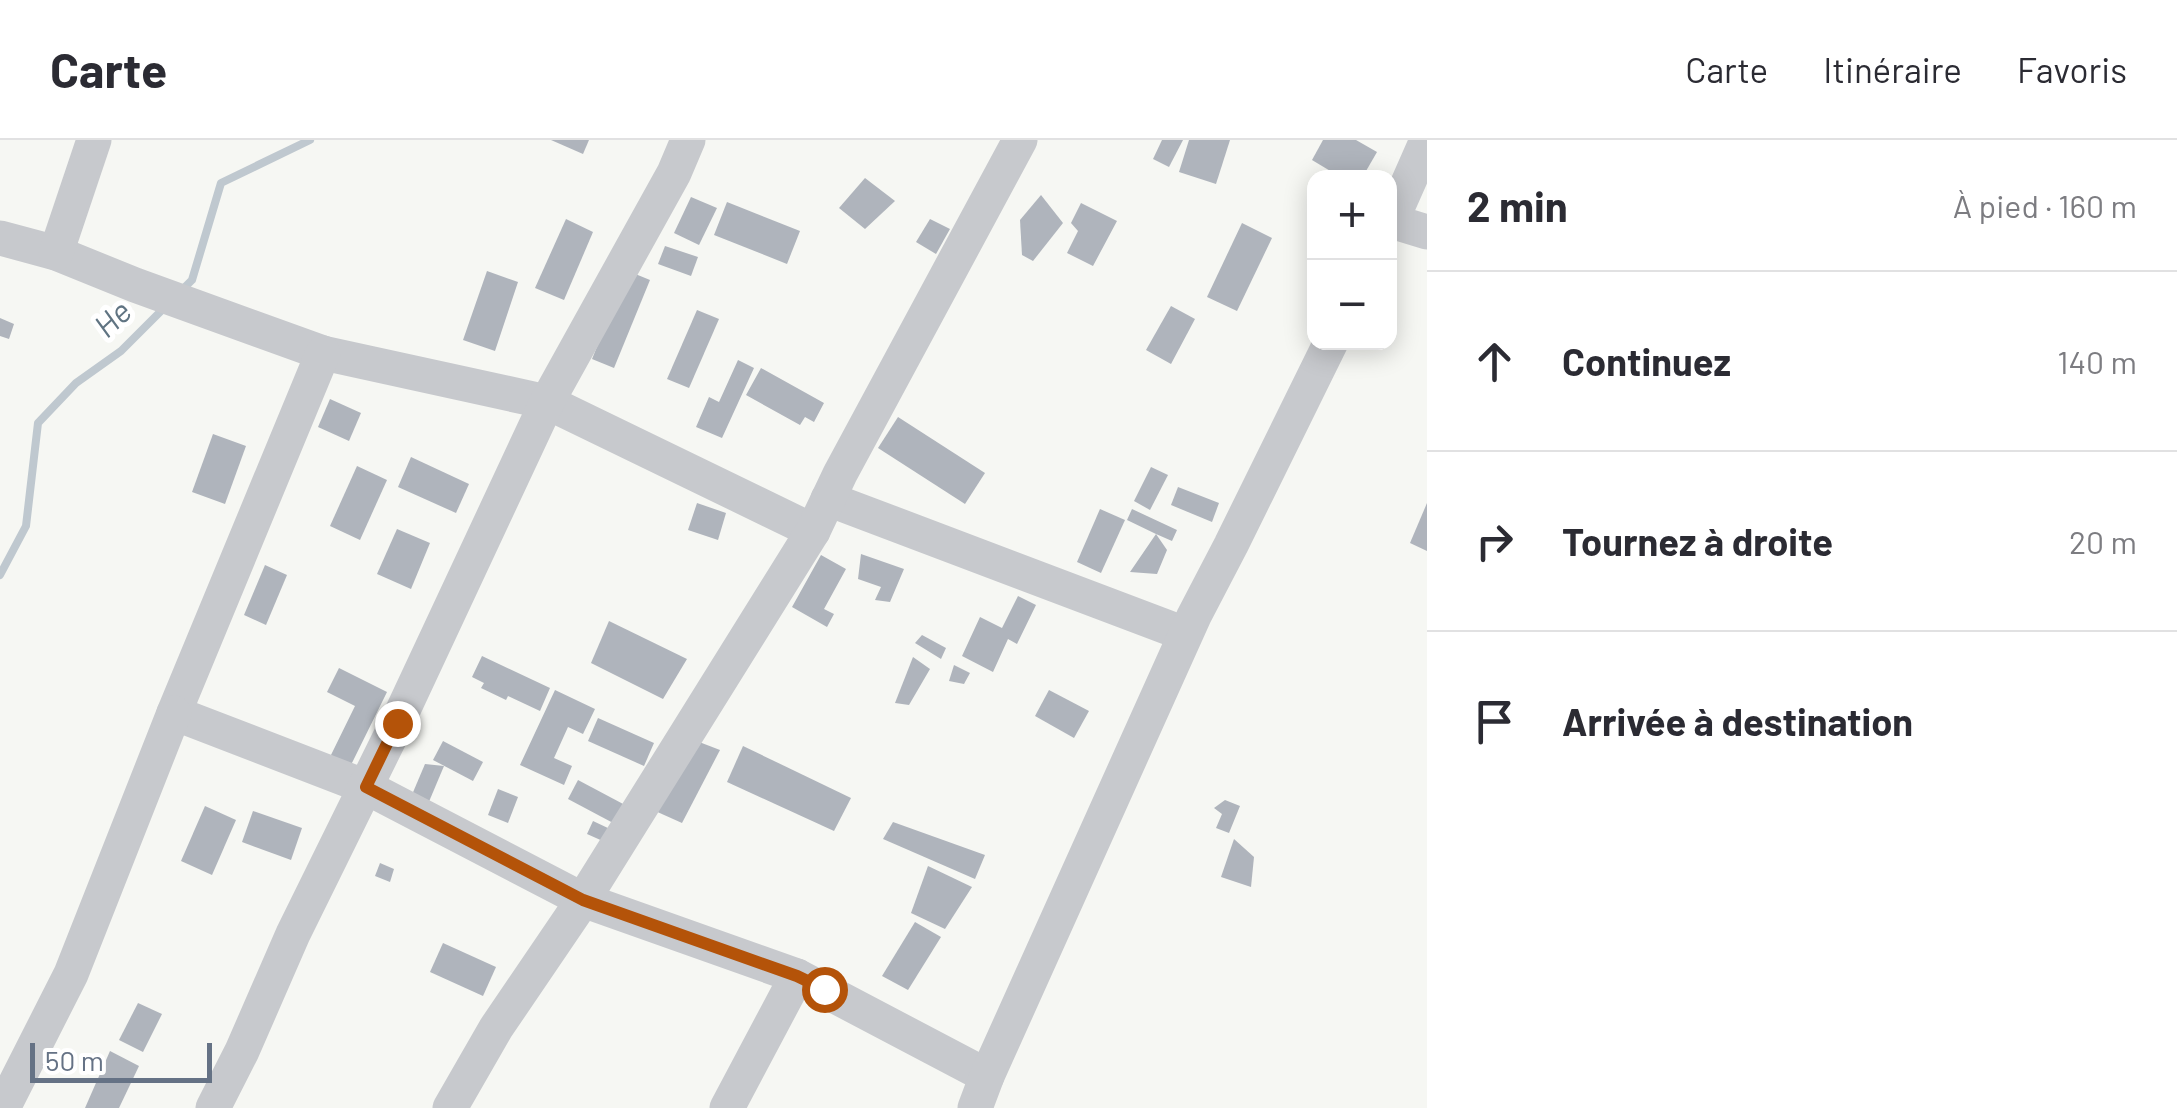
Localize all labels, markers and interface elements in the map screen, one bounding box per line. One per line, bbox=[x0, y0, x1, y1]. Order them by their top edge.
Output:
text: Carte bbox=[50, 40, 167, 98]
text: Carte bbox=[1685, 48, 1768, 90]
text: Itinéraire bbox=[1823, 48, 1962, 90]
text: Favoris bbox=[2017, 48, 2127, 90]
map controls bbox=[1307, 170, 1397, 350]
button: + bbox=[1307, 170, 1397, 260]
text: 2 min bbox=[1467, 180, 1568, 230]
text: À pied · 160 m bbox=[1953, 186, 2137, 224]
button: − bbox=[1307, 260, 1397, 350]
water label: He bbox=[85, 291, 138, 344]
icon: ahead bbox=[1467, 334, 1522, 389]
text: Continuez bbox=[1562, 338, 1731, 384]
text: 140 m bbox=[2057, 342, 2137, 380]
icon: right bbox=[1467, 514, 1522, 569]
text: Tournez à droite bbox=[1562, 518, 1833, 564]
text: 20 m bbox=[2069, 522, 2137, 560]
icon: arrive bbox=[1467, 694, 1522, 749]
text: Arrivée à destination bbox=[1562, 698, 1913, 744]
route end bbox=[375, 701, 421, 747]
route start bbox=[802, 967, 848, 1013]
scale bar bbox=[30, 1038, 212, 1082]
text: 50 m bbox=[45, 1043, 104, 1077]

